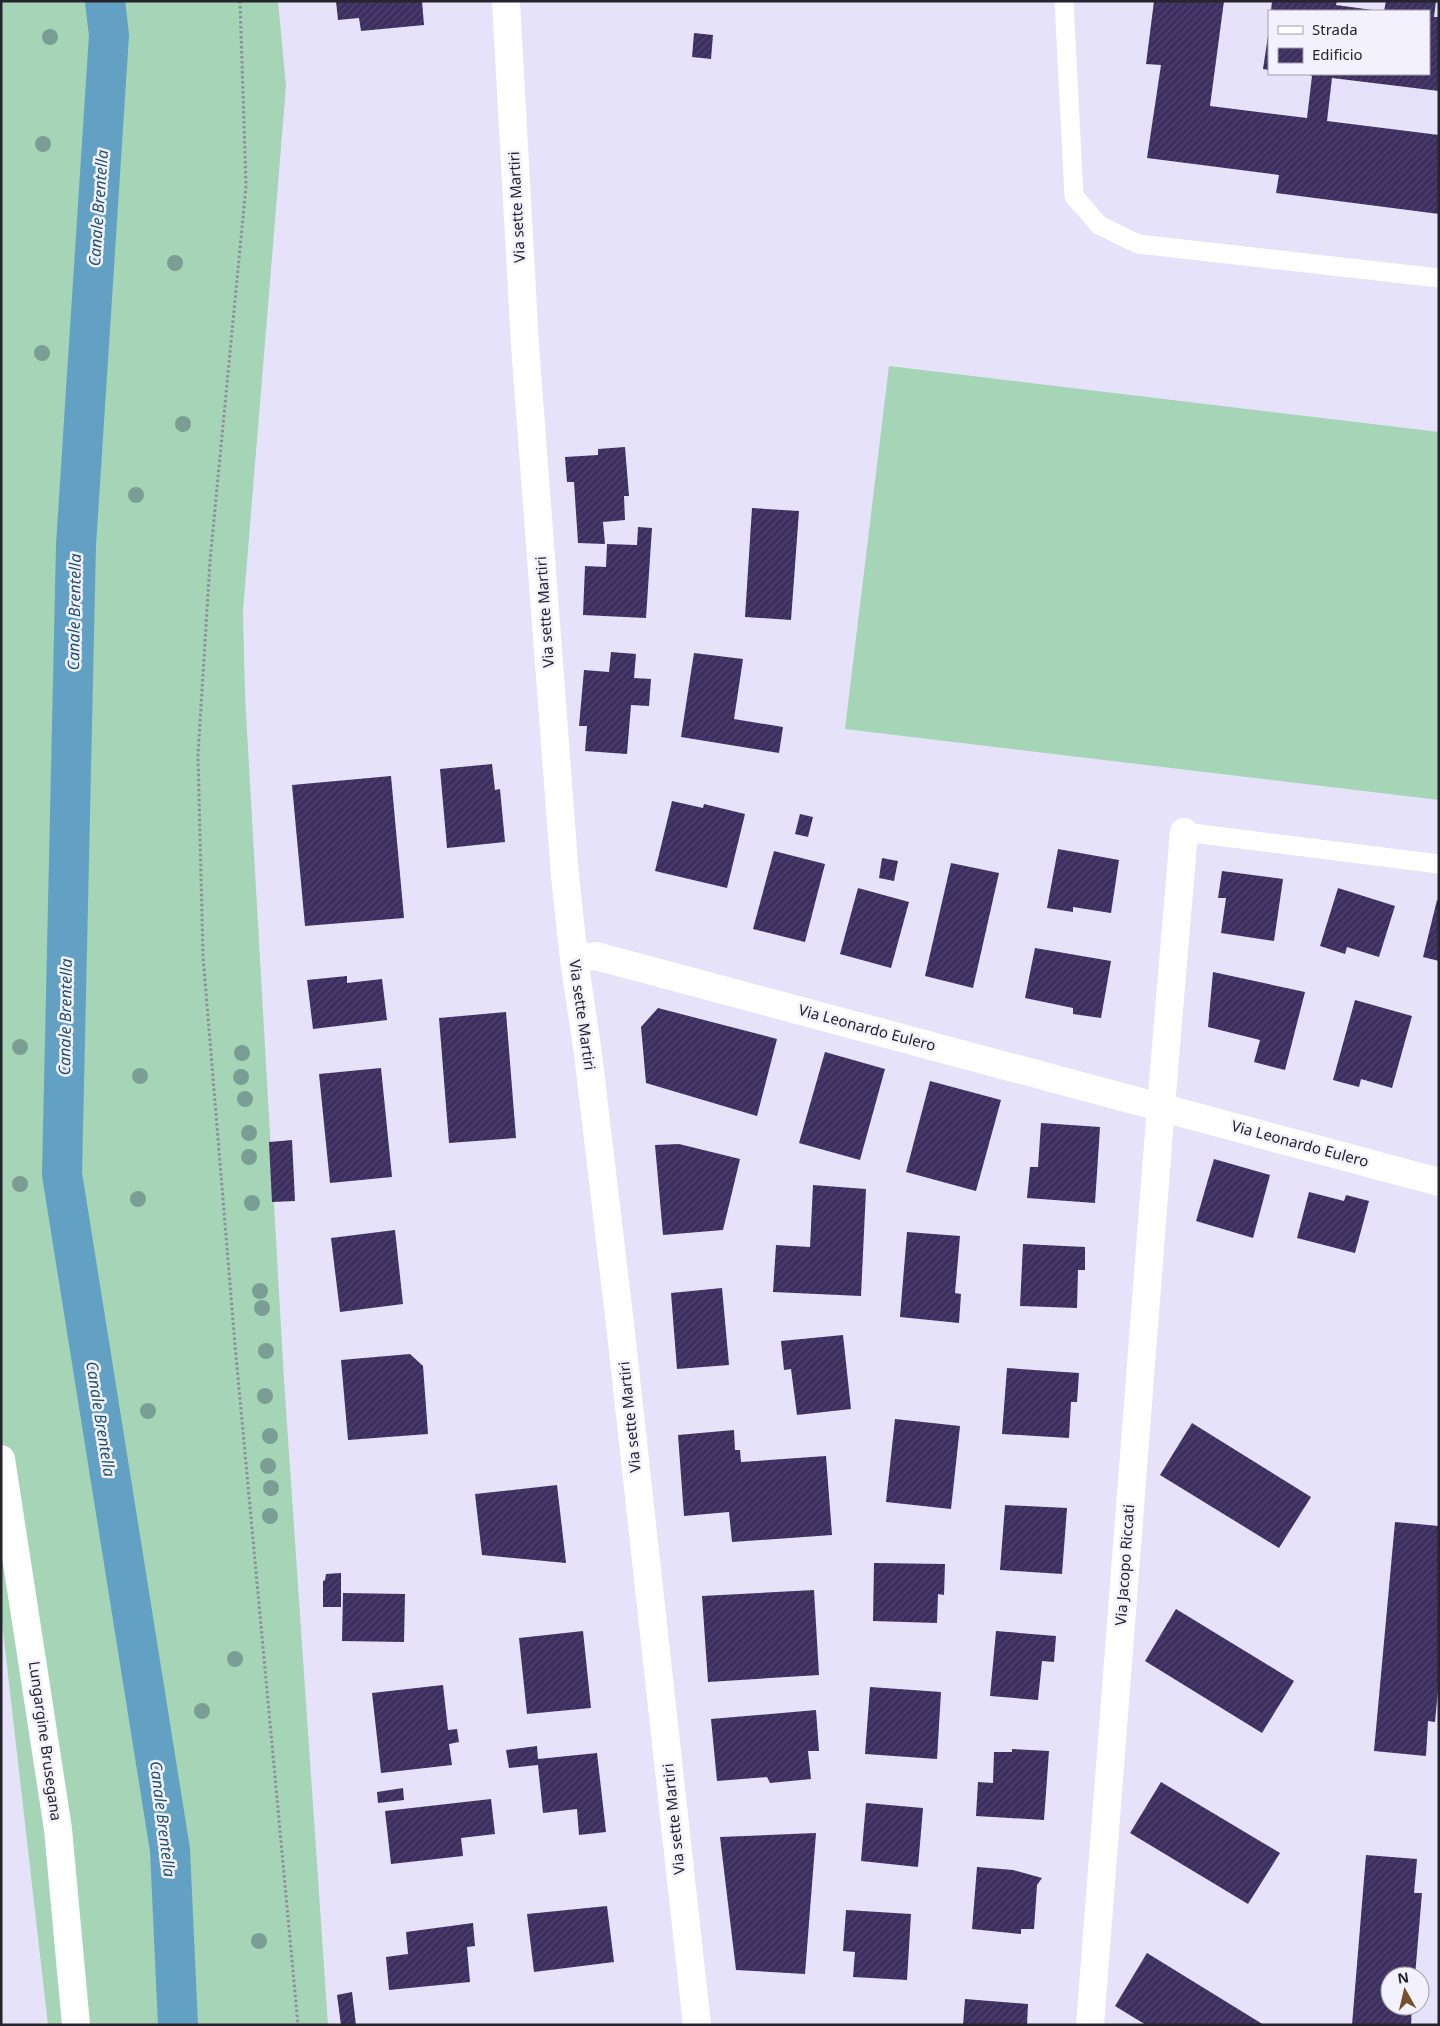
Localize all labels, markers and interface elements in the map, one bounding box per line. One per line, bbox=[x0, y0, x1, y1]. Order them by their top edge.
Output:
legend bbox=[1268, 10, 1430, 75]
text: Strada bbox=[1312, 19, 1358, 39]
text: Edificio bbox=[1312, 44, 1363, 64]
water label: Canale Brentella bbox=[83, 149, 113, 267]
street label: Via sette Martiri bbox=[503, 151, 529, 263]
water label: Canale Brentella bbox=[62, 553, 86, 671]
street label: Via sette Martiri bbox=[530, 556, 558, 668]
water label: Canale Brentella bbox=[53, 958, 77, 1076]
street label: Via sette Martiri bbox=[565, 958, 601, 1072]
street label: Via Leonardo Eulero bbox=[796, 999, 938, 1055]
street label: Via Leonardo Eulero bbox=[1229, 1115, 1371, 1171]
water label: Canale Brentella bbox=[81, 1360, 121, 1478]
street label: Via sette Martiri bbox=[613, 1361, 645, 1474]
street label: Via Jacopo Riccati bbox=[1110, 1504, 1138, 1626]
street label: Lungargine Brusegana bbox=[25, 1660, 67, 1822]
water label: Canale Brentella bbox=[145, 1760, 181, 1878]
street label: Via sette Martiri bbox=[657, 1763, 689, 1876]
north arrow bbox=[1380, 1966, 1430, 2016]
text: N bbox=[1396, 1967, 1410, 1988]

